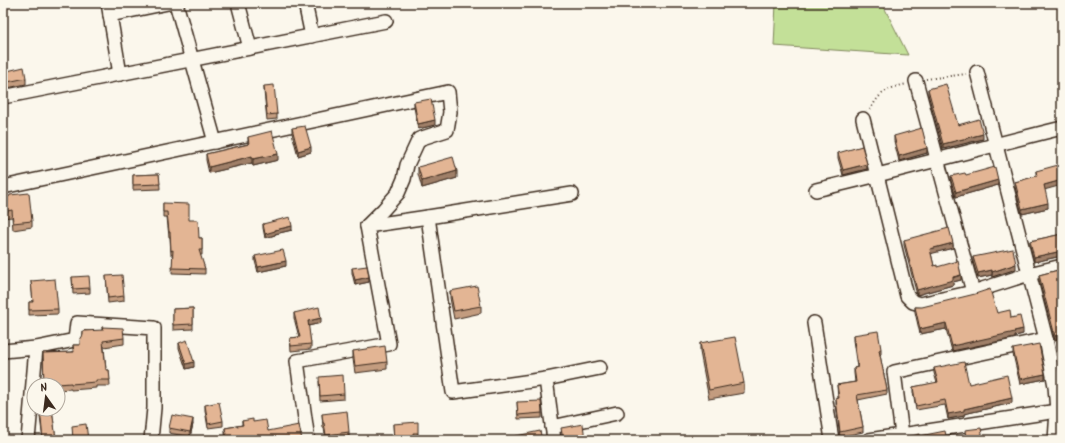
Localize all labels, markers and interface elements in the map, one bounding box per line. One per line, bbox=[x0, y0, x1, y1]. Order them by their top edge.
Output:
north arrow bbox=[26, 377, 66, 417]
text: N bbox=[38, 379, 49, 398]

